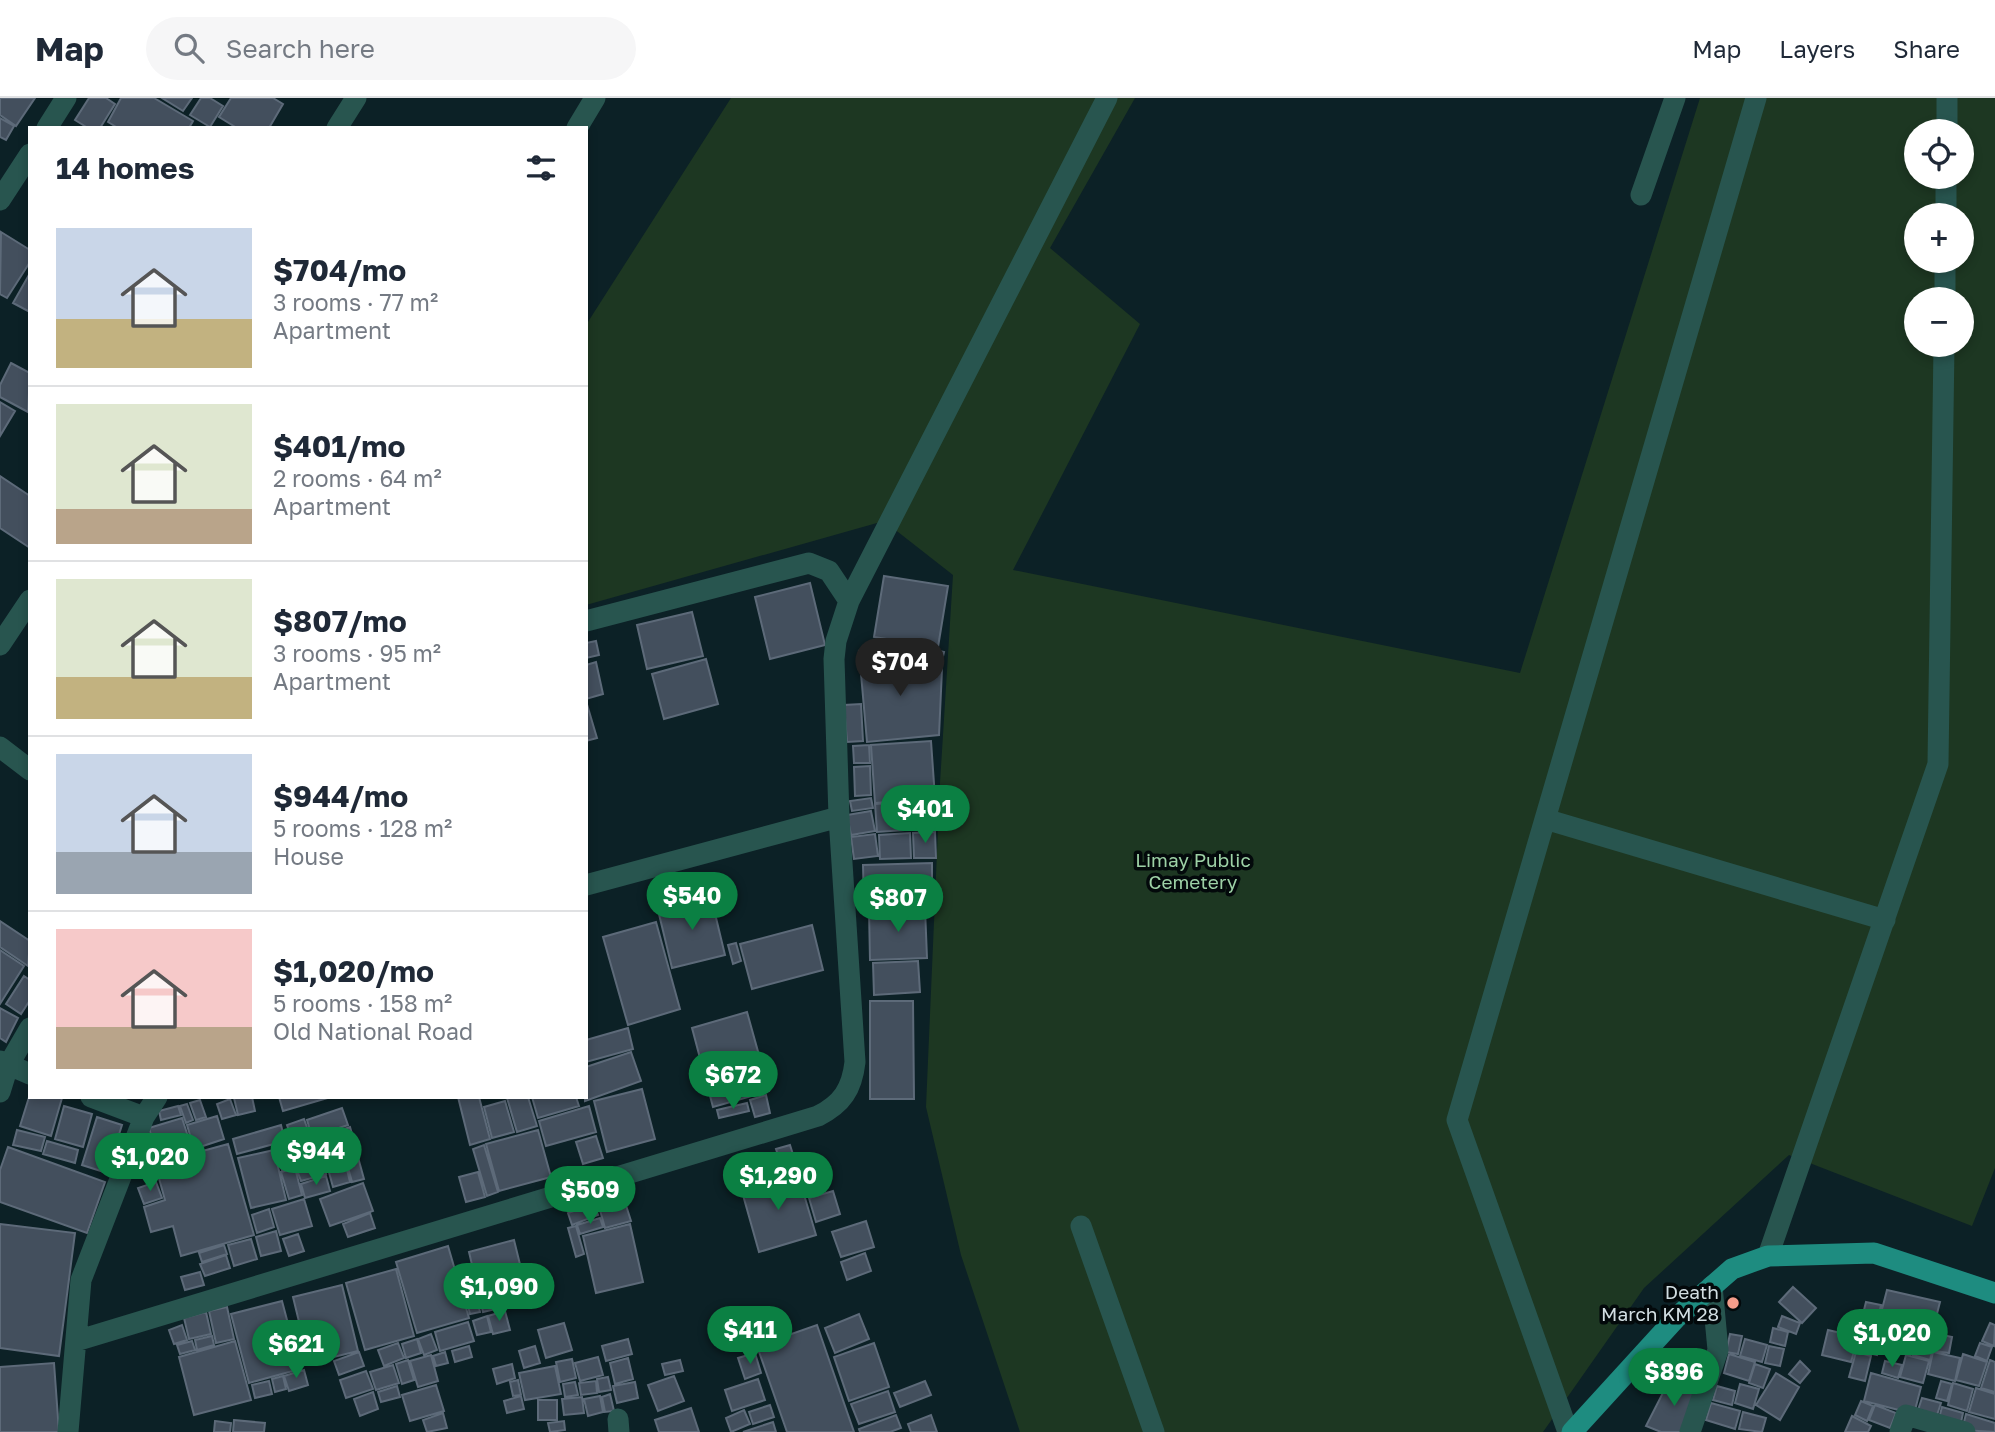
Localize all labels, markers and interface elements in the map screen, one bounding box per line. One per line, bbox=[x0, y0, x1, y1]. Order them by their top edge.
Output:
search box bbox=[146, 17, 636, 80]
text: Map bbox=[35, 29, 104, 68]
icon: search bbox=[170, 29, 208, 67]
text: Search here bbox=[226, 33, 375, 64]
text: Map bbox=[1692, 34, 1741, 63]
text: Layers bbox=[1779, 34, 1855, 63]
text: Share bbox=[1893, 34, 1960, 63]
map controls bbox=[1904, 119, 1974, 357]
button: locate bbox=[1904, 119, 1974, 189]
icon: filters bbox=[522, 149, 560, 187]
text: 14 homes bbox=[56, 150, 195, 186]
button: + bbox=[1904, 203, 1974, 273]
text: $704/mo bbox=[273, 252, 406, 288]
icon: home bbox=[112, 256, 196, 340]
button: − bbox=[1904, 287, 1974, 357]
text: 3 rooms · 77 m² bbox=[273, 288, 438, 316]
text: Apartment bbox=[273, 316, 391, 344]
text: $401/mo bbox=[273, 428, 405, 464]
icon: home bbox=[112, 432, 196, 516]
text: 2 rooms · 64 m² bbox=[273, 464, 442, 492]
text: Apartment bbox=[273, 492, 391, 520]
text: $807/mo bbox=[273, 603, 407, 639]
icon: home bbox=[112, 607, 196, 691]
pin: $704 bbox=[859, 638, 941, 698]
text: 3 rooms · 95 m² bbox=[273, 639, 441, 667]
text: $704 bbox=[871, 647, 929, 675]
text: Apartment bbox=[273, 667, 391, 695]
text: $944/mo bbox=[273, 778, 408, 814]
icon: home bbox=[112, 782, 196, 866]
pin: $401 bbox=[884, 786, 966, 845]
text: $401 bbox=[897, 794, 953, 822]
text: 5 rooms · 128 m² bbox=[273, 814, 452, 842]
text: House bbox=[273, 842, 344, 870]
park label: Limay Public Cemetery bbox=[1135, 848, 1251, 893]
pin: $540 bbox=[651, 872, 733, 932]
pin: $807 bbox=[857, 874, 939, 934]
text: $540 bbox=[663, 881, 721, 909]
text: $807 bbox=[869, 883, 927, 911]
text: $1,020/mo bbox=[273, 953, 434, 989]
icon: home bbox=[112, 957, 196, 1041]
text: 5 rooms · 158 m² bbox=[273, 989, 452, 1017]
text: Old National Road bbox=[273, 1017, 473, 1045]
pin: $672 bbox=[692, 1052, 774, 1111]
text: $672 bbox=[705, 1060, 761, 1088]
pin: $944 bbox=[275, 1128, 357, 1187]
pin: $1,020 bbox=[93, 1134, 207, 1193]
text: $944 bbox=[287, 1136, 345, 1164]
text: $1,020 bbox=[111, 1142, 189, 1170]
pin: $1,290 bbox=[721, 1152, 835, 1212]
text: $1,290 bbox=[739, 1161, 817, 1189]
pin: $509 bbox=[549, 1166, 631, 1226]
text: $509 bbox=[561, 1175, 620, 1203]
pin: $1,090 bbox=[442, 1264, 556, 1323]
text: $1,090 bbox=[459, 1272, 539, 1300]
place label: Death March KM 28 bbox=[1601, 1280, 1719, 1325]
marker: Death March KM 28 bbox=[1725, 1295, 1741, 1311]
pin: $411 bbox=[709, 1306, 791, 1366]
pin: $1,020 bbox=[1835, 1310, 1949, 1369]
text: $411 bbox=[723, 1315, 777, 1343]
text: $1,020 bbox=[1853, 1318, 1931, 1346]
pin: $621 bbox=[255, 1320, 337, 1380]
text: $621 bbox=[268, 1329, 324, 1357]
pin: $896 bbox=[1633, 1348, 1715, 1408]
text: $896 bbox=[1644, 1357, 1704, 1385]

